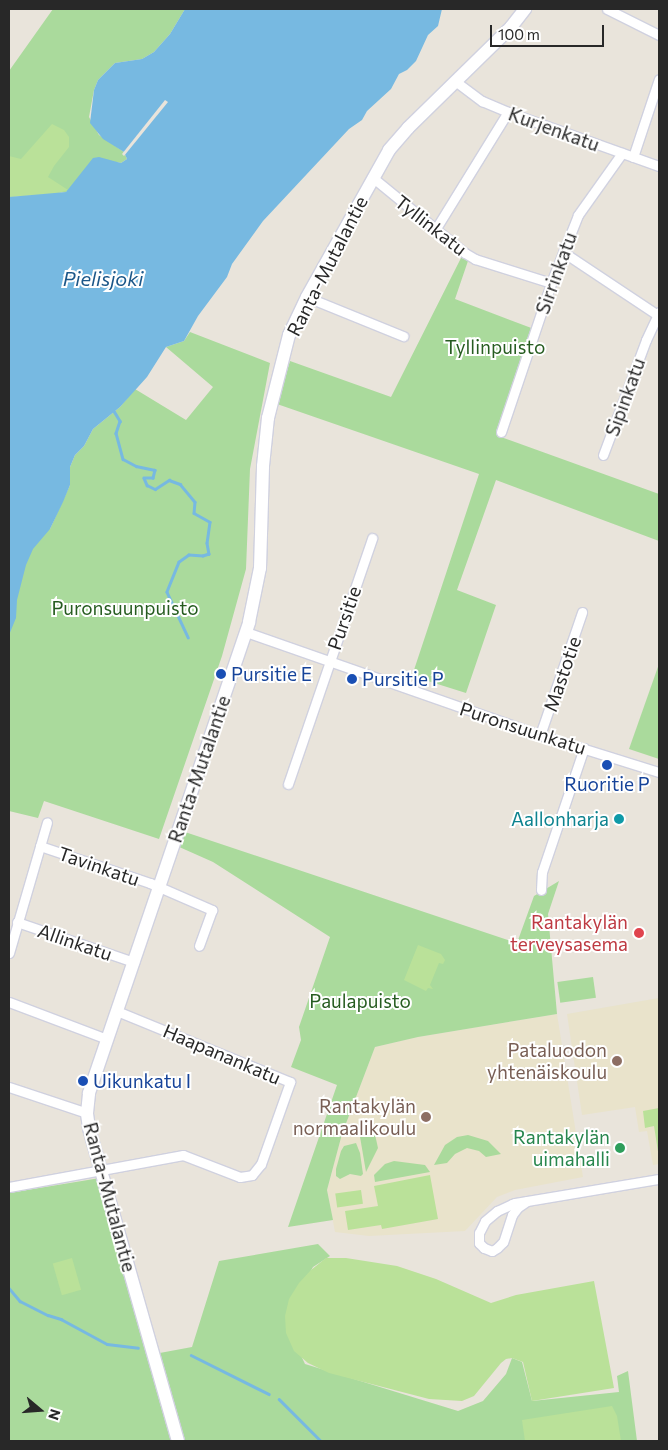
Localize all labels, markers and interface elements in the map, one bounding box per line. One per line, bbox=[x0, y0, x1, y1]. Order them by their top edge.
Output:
scale bar bbox=[493, 15, 607, 47]
text: 100 m bbox=[498, 25, 540, 43]
street label: Kurjenkatu bbox=[505, 102, 603, 156]
street label: Tyllinkatu bbox=[391, 190, 471, 260]
street label: Ranta-Mutalantie bbox=[282, 192, 372, 340]
street label: Sirrinkatu bbox=[531, 229, 581, 317]
water label: Pielisjoki bbox=[63, 266, 143, 290]
park label: Tyllinpuisto bbox=[445, 336, 545, 358]
street label: Sipinkatu bbox=[600, 355, 650, 439]
street label: Pursitie bbox=[322, 583, 366, 653]
park label: Puronsuunpuisto bbox=[51, 597, 199, 619]
street label: Mastotie bbox=[539, 633, 585, 715]
place label: Pursitie E bbox=[231, 663, 312, 685]
marker: Pursitie E bbox=[215, 668, 227, 680]
place label: Pursitie P bbox=[362, 668, 444, 690]
marker: Pursitie P bbox=[346, 673, 358, 685]
street label: Ranta-Mutalantie bbox=[163, 692, 235, 846]
street label: Puronsuunkatu bbox=[457, 697, 589, 759]
marker: Ruoritie P bbox=[601, 759, 613, 771]
place label: Ruoritie P bbox=[564, 773, 650, 795]
place label: Aallonharja bbox=[511, 808, 609, 830]
marker: Aallonharja bbox=[613, 813, 625, 825]
street label: Tavinkatu bbox=[55, 841, 143, 891]
place label: Rantakylän terveysasema bbox=[510, 911, 628, 955]
street label: Allinkatu bbox=[35, 919, 115, 965]
marker: Rantakylän terveysasema bbox=[632, 926, 646, 940]
park label: Paulapuisto bbox=[309, 990, 411, 1012]
street label: Haapanankatu bbox=[160, 1019, 284, 1089]
place label: Pataluodon yhtenäiskoulu bbox=[487, 1039, 607, 1083]
marker: Pataluodon yhtenäiskoulu bbox=[611, 1055, 623, 1067]
place label: Uikunkatu I bbox=[93, 1070, 191, 1092]
marker: Uikunkatu I bbox=[77, 1075, 89, 1087]
place label: Rantakylän normaalikoulu bbox=[293, 1095, 416, 1139]
marker: Rantakylän normaalikoulu bbox=[420, 1111, 432, 1123]
street label: Ranta-Mutalantie bbox=[79, 1120, 141, 1274]
place label: Rantakylän uimahalli bbox=[513, 1126, 610, 1170]
marker: Rantakylän uimahalli bbox=[614, 1142, 626, 1154]
north arrow bbox=[15, 1385, 65, 1435]
text: N bbox=[45, 1407, 64, 1422]

